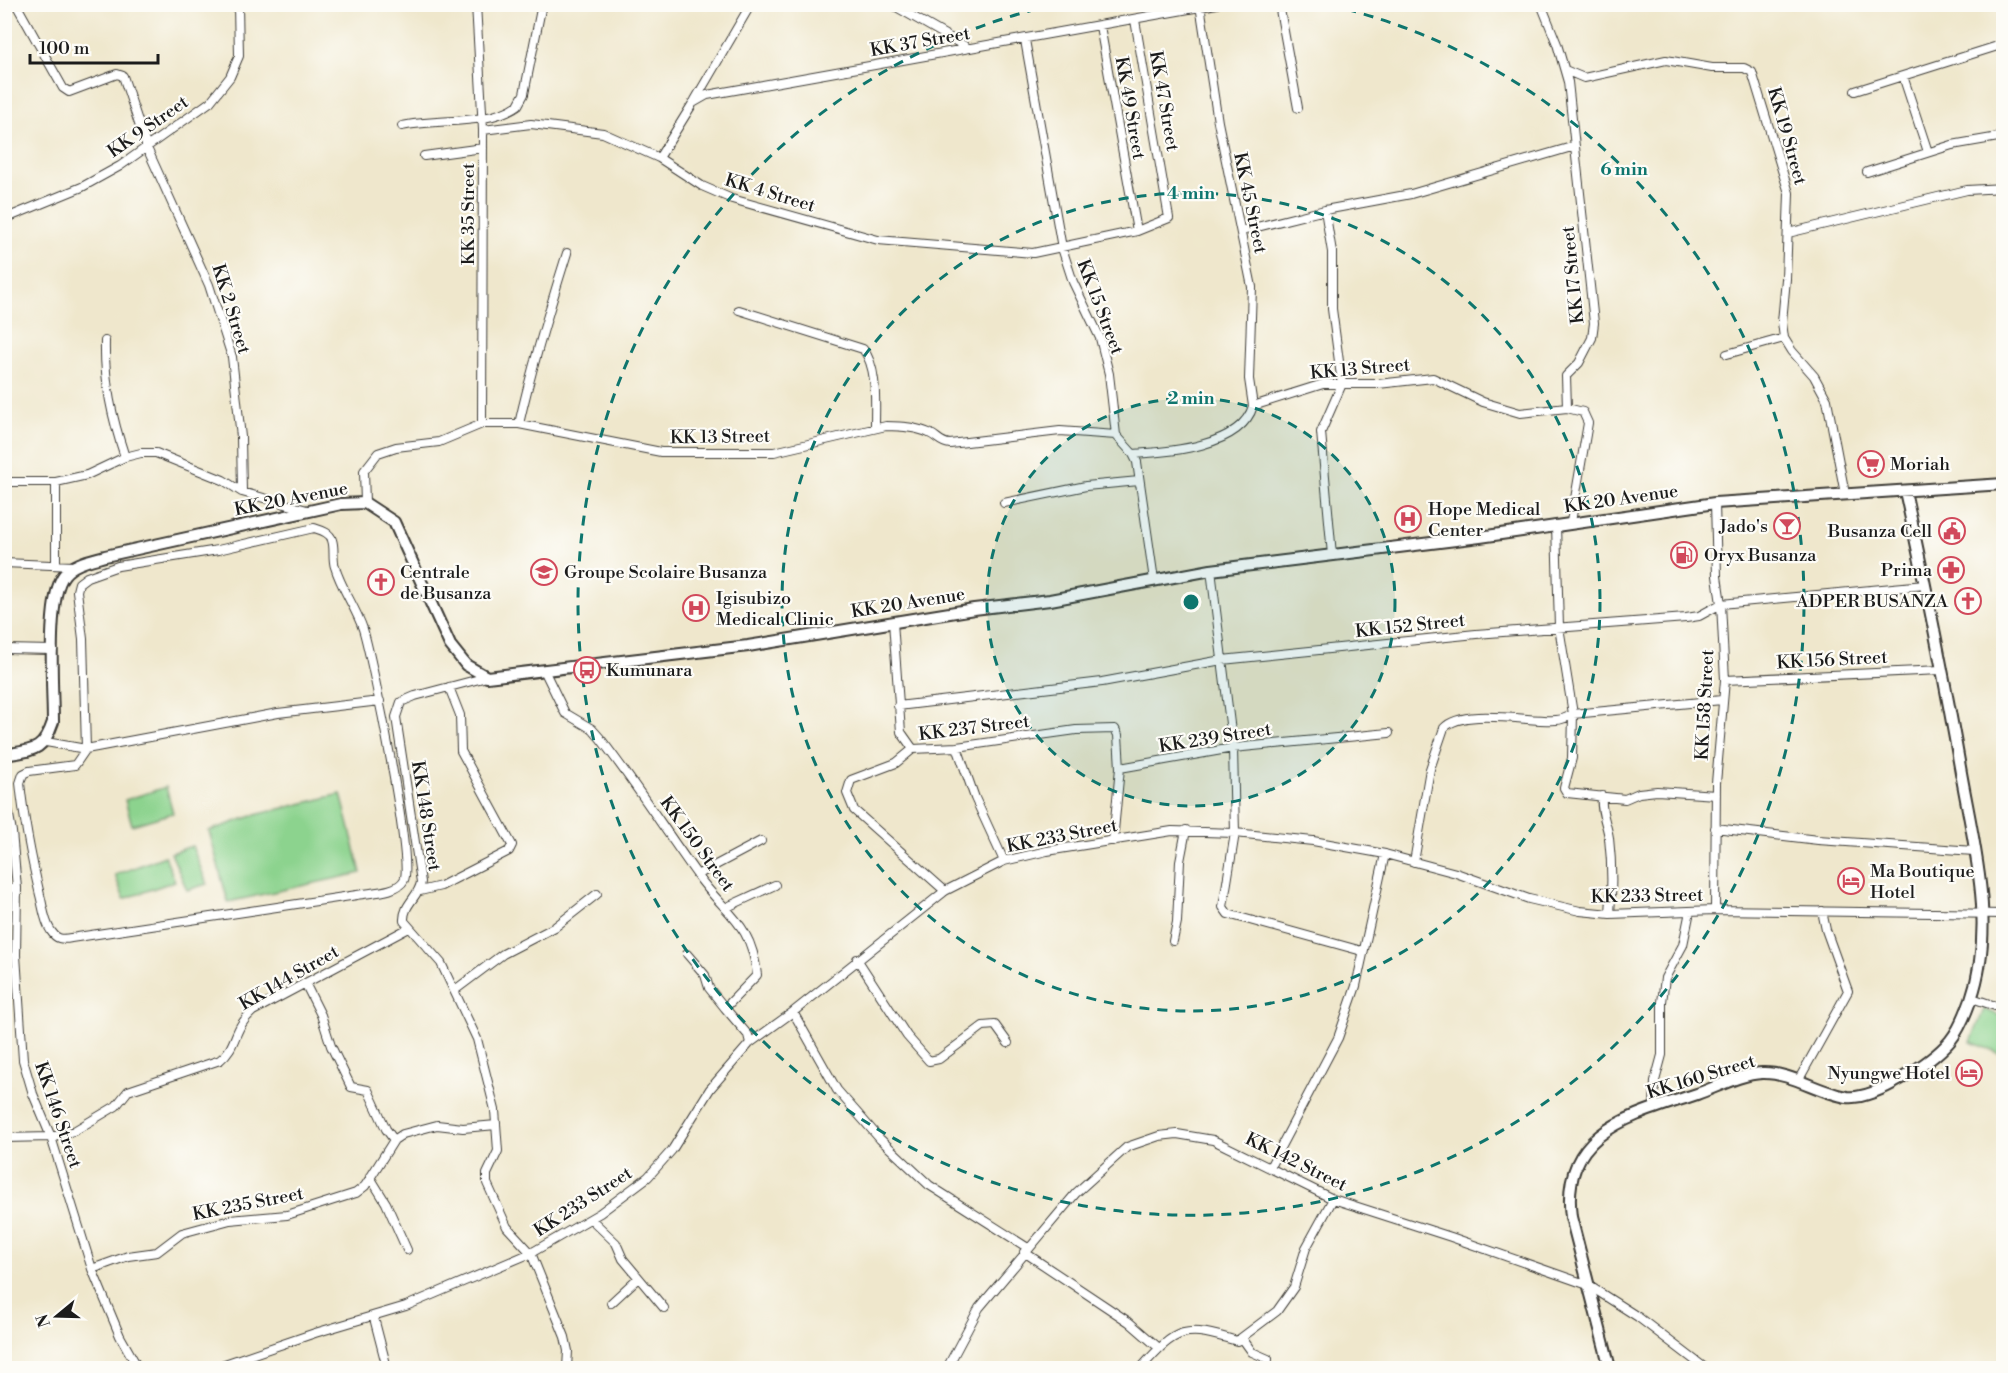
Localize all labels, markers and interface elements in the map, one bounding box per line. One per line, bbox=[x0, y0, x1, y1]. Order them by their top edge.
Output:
street label: KK 37 Street bbox=[868, 22, 972, 62]
scale bar bbox=[30, 27, 158, 65]
text: 100 m bbox=[39, 37, 90, 60]
street label: KK 47 Street bbox=[1144, 49, 1184, 154]
street label: KK 49 Street bbox=[1110, 55, 1150, 162]
street label: KK 19 Street bbox=[1762, 84, 1812, 188]
street label: KK 9 Street bbox=[103, 90, 193, 163]
street label: KK 45 Street bbox=[1228, 150, 1272, 256]
text: 6 min bbox=[1600, 158, 1648, 181]
street label: KK 35 Street bbox=[457, 162, 480, 265]
street label: KK 4 Street bbox=[722, 168, 819, 218]
text: 4 min bbox=[1167, 182, 1215, 205]
street label: KK 17 Street bbox=[1556, 224, 1590, 325]
street label: KK 15 Street bbox=[1071, 256, 1129, 358]
street label: KK 2 Street bbox=[206, 261, 256, 357]
street label: KK 13 Street bbox=[1309, 353, 1412, 385]
text: 2 min bbox=[1167, 387, 1215, 410]
street label: KK 13 Street bbox=[670, 425, 771, 449]
supermarket icon: Moriah bbox=[1856, 449, 1886, 479]
place label: Moriah bbox=[1890, 453, 1950, 476]
street label: KK 20 Avenue bbox=[232, 477, 350, 521]
street label: KK 20 Avenue bbox=[1562, 480, 1680, 518]
place label: Hope Medical Center bbox=[1428, 498, 1541, 542]
hospital icon: Hope Medical Center bbox=[1393, 504, 1423, 534]
bar icon: Jado's bbox=[1772, 511, 1802, 541]
place label: Jado's bbox=[1718, 515, 1768, 538]
public building icon: Busanza Cell bbox=[1937, 516, 1967, 546]
place label: Busanza Cell bbox=[1827, 520, 1933, 543]
fuel station icon: Oryx Busanza bbox=[1669, 540, 1699, 570]
place label: Oryx Busanza bbox=[1704, 544, 1817, 567]
pharmacy icon: Prima bbox=[1936, 555, 1966, 585]
school or university icon: Groupe Scolaire Busanza bbox=[529, 557, 559, 587]
place label: Prima bbox=[1881, 559, 1933, 582]
place label: Centrale de Busanza bbox=[400, 561, 492, 605]
place label: Groupe Scolaire Busanza bbox=[564, 561, 768, 584]
church icon: Centrale de Busanza bbox=[366, 567, 396, 597]
street label: KK 20 Avenue bbox=[849, 583, 967, 623]
church icon: ADPER BUSANZA bbox=[1953, 586, 1983, 616]
place label: Igisubizo Medical Clinic bbox=[716, 587, 834, 631]
place label: ADPER BUSANZA bbox=[1795, 590, 1949, 613]
centre of rings bbox=[1181, 592, 1201, 612]
hospital icon: Igisubizo Medical Clinic bbox=[681, 593, 711, 623]
street label: KK 152 Street bbox=[1354, 609, 1467, 643]
street label: KK 156 Street bbox=[1776, 646, 1889, 674]
street label: KK 158 Street bbox=[1691, 648, 1719, 761]
bus stop icon: Kumunara bbox=[572, 655, 602, 685]
place label: Kumunara bbox=[606, 659, 693, 682]
street label: KK 237 Street bbox=[917, 710, 1031, 746]
street label: KK 239 Street bbox=[1157, 718, 1274, 758]
street label: KK 148 Street bbox=[406, 759, 446, 873]
street label: KK 150 Street bbox=[655, 792, 740, 897]
street label: KK 233 Street bbox=[1004, 814, 1120, 858]
place label: Ma Boutique Hotel bbox=[1870, 860, 1975, 904]
hotel icon: Ma Boutique Hotel bbox=[1836, 866, 1866, 896]
street label: KK 233 Street bbox=[1590, 884, 1704, 908]
street label: KK 144 Street bbox=[235, 940, 344, 1016]
street label: KK 160 Street bbox=[1644, 1049, 1759, 1104]
hotel icon: Nyungwe Hotel bbox=[1954, 1058, 1984, 1088]
street label: KK 146 Street bbox=[29, 1059, 87, 1172]
place label: Nyungwe Hotel bbox=[1828, 1062, 1951, 1085]
street label: KK 142 Street bbox=[1241, 1127, 1351, 1197]
street label: KK 233 Street bbox=[529, 1161, 637, 1242]
street label: KK 235 Street bbox=[191, 1182, 306, 1226]
north arrow bbox=[27, 1286, 87, 1346]
text: N bbox=[32, 1311, 55, 1330]

